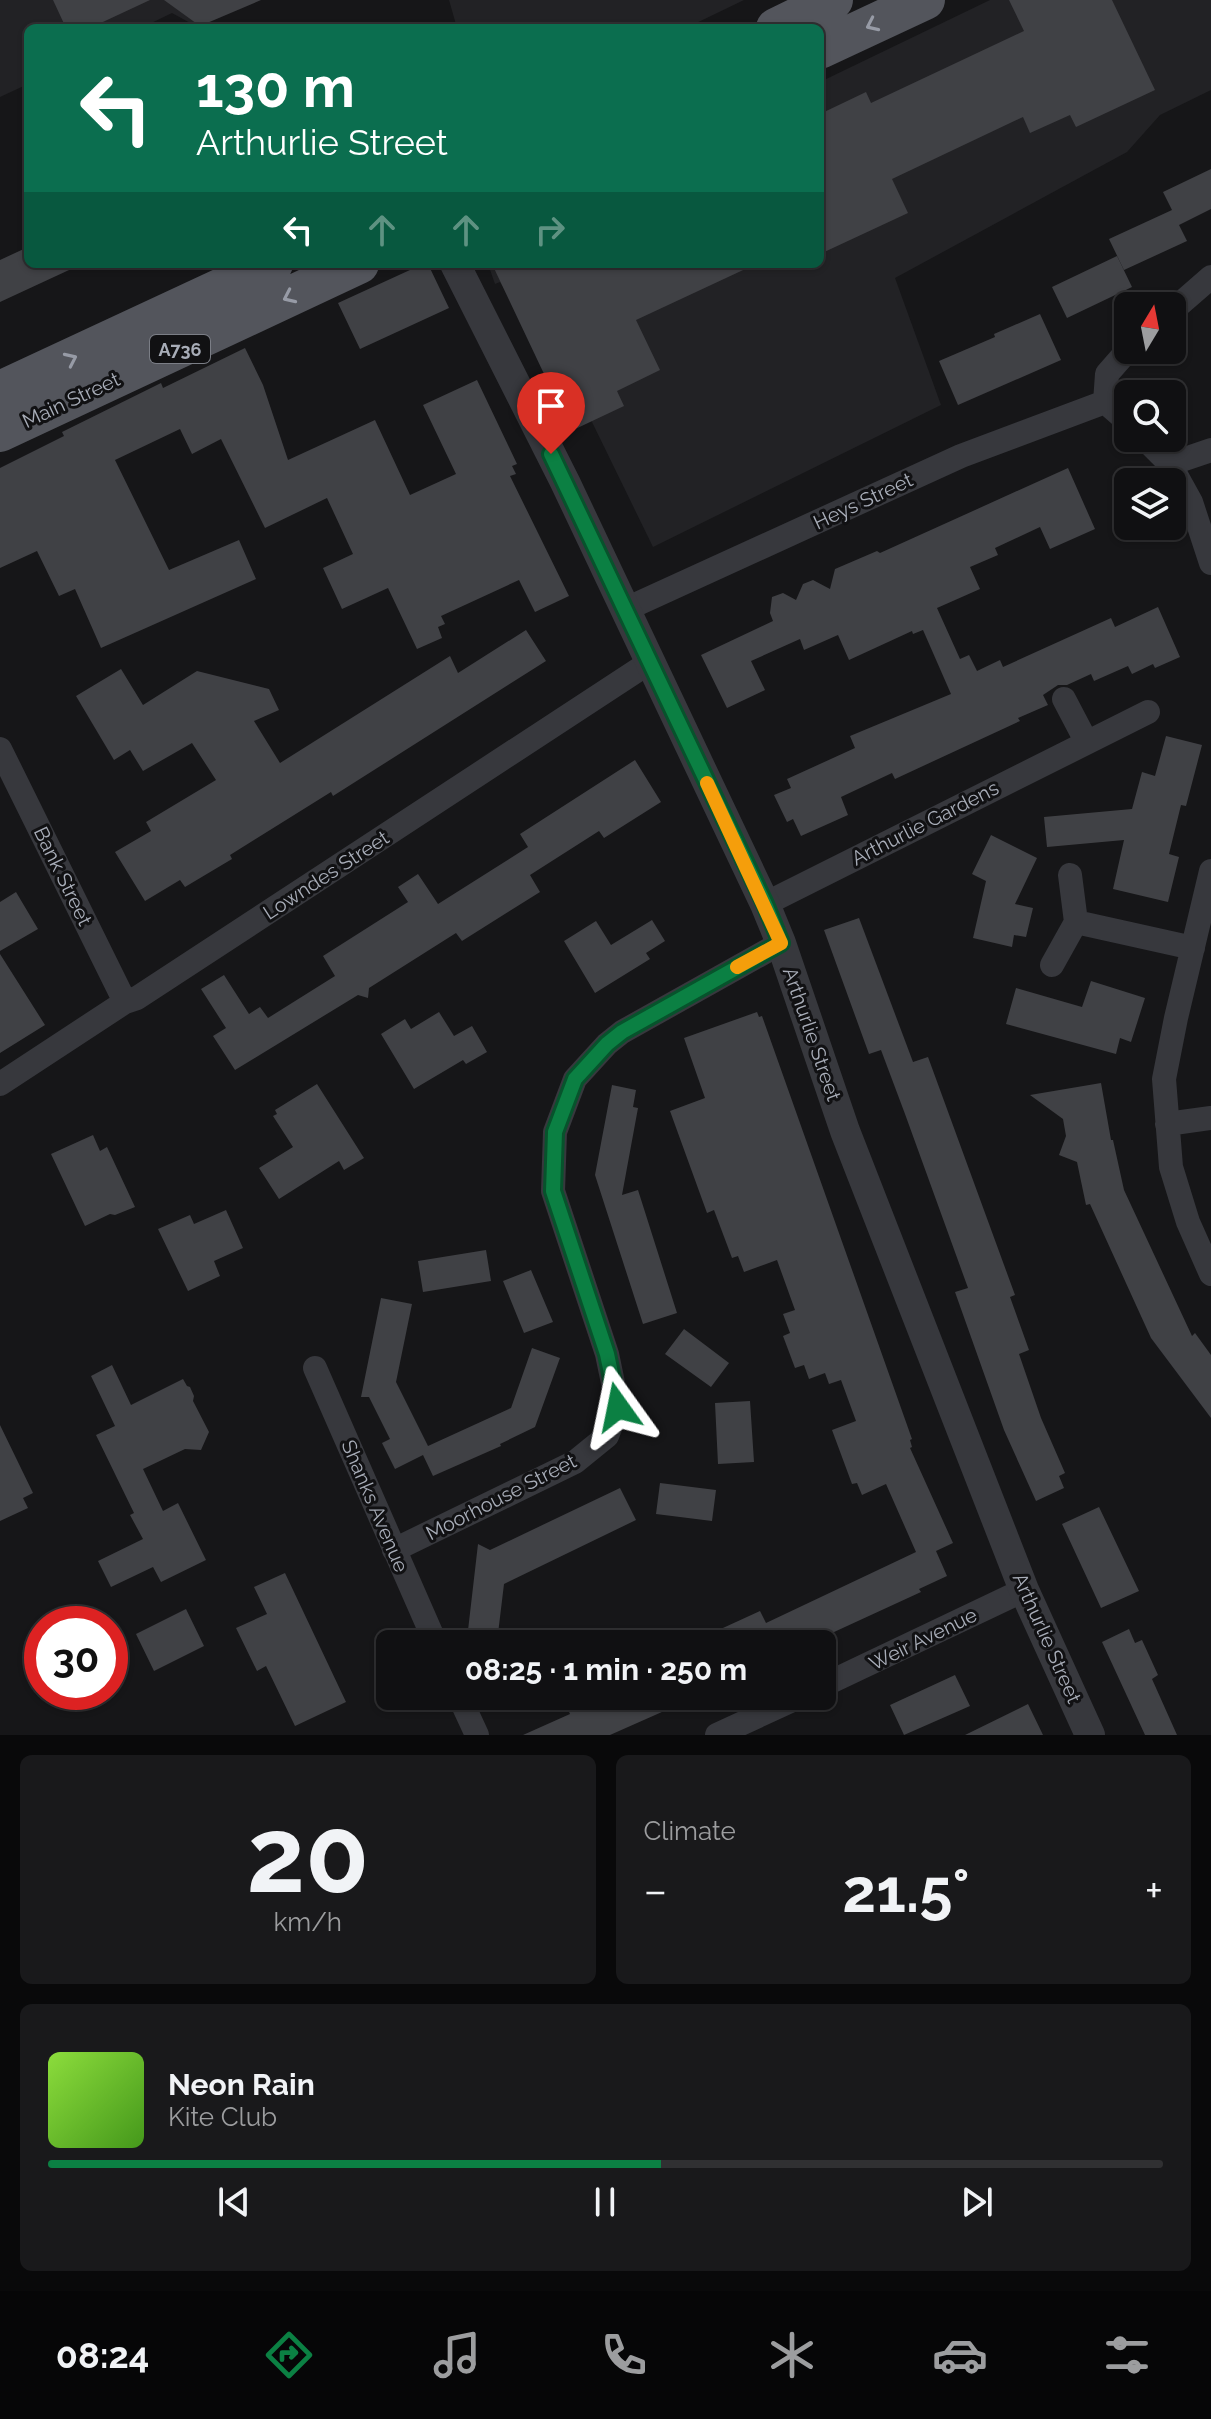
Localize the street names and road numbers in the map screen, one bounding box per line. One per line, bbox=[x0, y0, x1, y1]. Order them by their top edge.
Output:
road number: A736 bbox=[150, 335, 210, 363]
street label: Main Street bbox=[18, 367, 124, 433]
street label: Heys Street bbox=[810, 467, 917, 534]
street label: Arthurlie Gardens bbox=[847, 776, 1003, 870]
street label: Bank Street bbox=[29, 823, 97, 930]
street label: Lowndes Street bbox=[259, 825, 394, 925]
street label: Arthurlie Street bbox=[778, 964, 846, 1104]
street label: Shanks Avenue bbox=[336, 1436, 414, 1576]
street label: Moorhouse Street bbox=[422, 1449, 580, 1545]
street label: Arthurlie Street bbox=[1008, 1569, 1087, 1707]
street label: Weir Avenue bbox=[865, 1602, 981, 1675]

